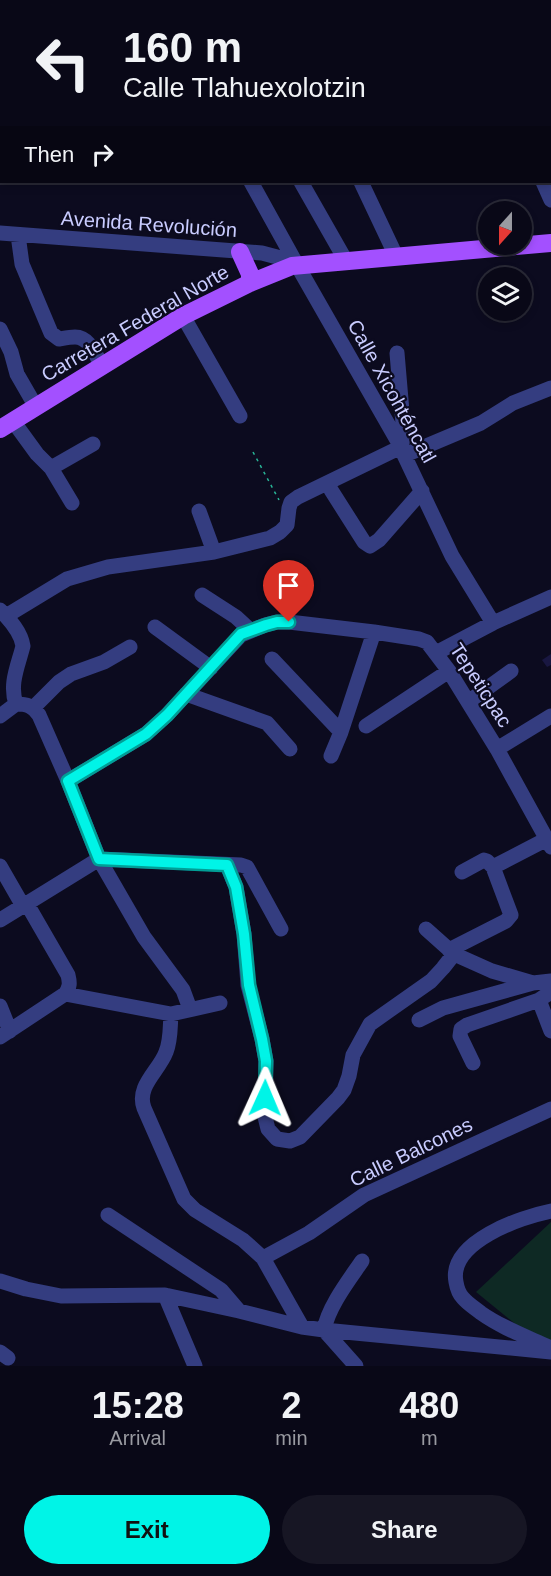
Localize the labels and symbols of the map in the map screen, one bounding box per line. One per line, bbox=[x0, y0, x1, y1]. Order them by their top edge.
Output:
north arrow bbox=[478, 201, 532, 255]
street label: Avenida Revolución bbox=[60, 207, 238, 241]
street label: Carretera Federal Norte bbox=[38, 260, 232, 386]
street label: Calle Xicohténcatl bbox=[344, 316, 440, 466]
pin bbox=[263, 560, 314, 622]
street label: Tepeticpac bbox=[446, 639, 516, 731]
position arrow bbox=[233, 1066, 297, 1130]
street label: Calle Balcones bbox=[346, 1113, 476, 1191]

